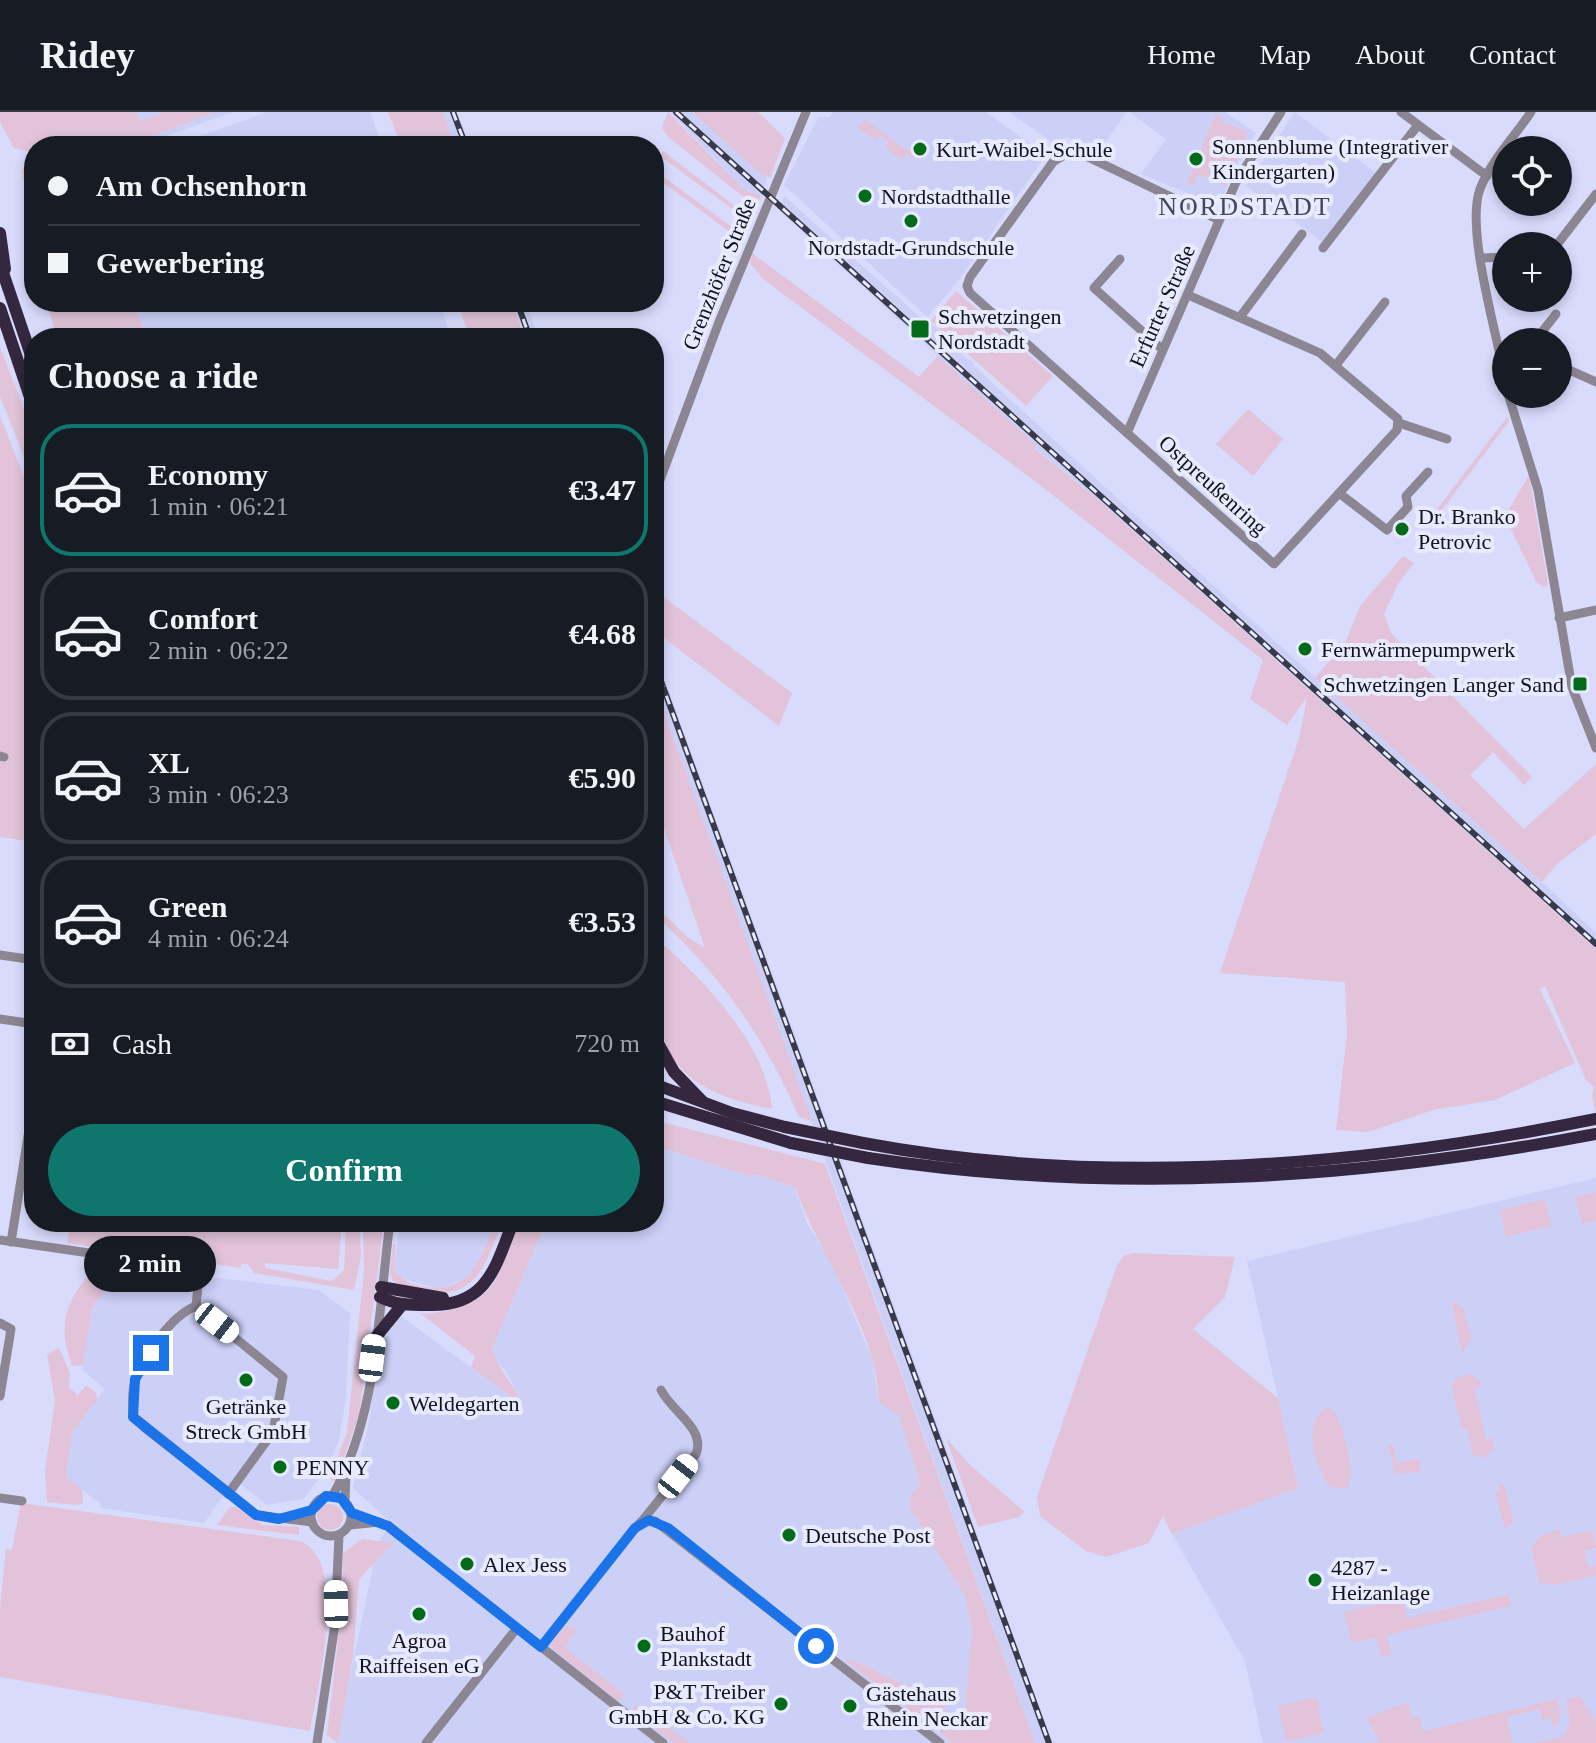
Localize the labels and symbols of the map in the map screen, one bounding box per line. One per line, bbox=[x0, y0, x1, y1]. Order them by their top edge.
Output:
place label: Sonnenblume (Integrativer Kindergarten) bbox=[1212, 134, 1449, 184]
place label: Kurt-Waibel-Schule bbox=[936, 137, 1113, 162]
marker: Kurt-Waibel-Schule bbox=[911, 140, 929, 158]
marker: Sonnenblume (Integrativer Kindergarten) bbox=[1187, 150, 1205, 168]
place label: Nordstadthalle bbox=[881, 184, 1011, 209]
marker: Nordstadthalle bbox=[856, 187, 874, 205]
district label: NORDSTADT bbox=[1158, 192, 1332, 221]
street label: Grenzhöfer Straße bbox=[677, 194, 761, 354]
marker: Nordstadt-Grundschule bbox=[902, 212, 920, 230]
place label: Nordstadt-Grundschule bbox=[808, 235, 1014, 260]
street label: Erfurter Straße bbox=[1124, 241, 1200, 371]
place label: Schwetzingen Nordstadt bbox=[938, 304, 1061, 354]
marker: Schwetzingen Nordstadt bbox=[909, 318, 931, 340]
street label: Ostpreußenring bbox=[1154, 430, 1272, 540]
place label: Dr. Branko Petrovic bbox=[1418, 504, 1516, 554]
marker: Dr. Branko Petrovic bbox=[1393, 520, 1411, 538]
place label: Fernwärmepumpwerk bbox=[1321, 637, 1515, 662]
marker: Fernwärmepumpwerk bbox=[1296, 640, 1314, 658]
place label: Schwetzingen Langer Sand bbox=[1323, 672, 1564, 697]
marker: Schwetzingen Langer Sand bbox=[1571, 675, 1589, 693]
callout: 2 min bbox=[85, 1237, 217, 1293]
car bbox=[191, 1299, 243, 1347]
car bbox=[357, 1333, 387, 1383]
route end bbox=[133, 1335, 169, 1371]
marker: Getränke Streck GmbH bbox=[237, 1371, 255, 1389]
place label: Weldegarten bbox=[409, 1391, 520, 1416]
place label: Getränke Streck GmbH bbox=[185, 1394, 307, 1444]
marker: Weldegarten bbox=[384, 1394, 402, 1412]
car bbox=[654, 1450, 702, 1502]
place label: PENNY bbox=[296, 1455, 369, 1480]
marker: PENNY bbox=[271, 1458, 289, 1476]
place label: Deutsche Post bbox=[805, 1523, 930, 1548]
marker: Deutsche Post bbox=[780, 1526, 798, 1544]
place label: Alex Jess bbox=[483, 1552, 567, 1577]
marker: Alex Jess bbox=[458, 1555, 476, 1573]
place label: 4287 - Heizanlage bbox=[1331, 1555, 1430, 1605]
marker: 4287 - Heizanlage bbox=[1306, 1571, 1324, 1589]
car bbox=[324, 1580, 348, 1628]
marker: Agroa Raiffeisen eG bbox=[410, 1605, 428, 1623]
place label: Bauhof Plankstadt bbox=[660, 1621, 752, 1671]
place label: Agroa Raiffeisen eG bbox=[358, 1628, 480, 1678]
route start bbox=[798, 1628, 834, 1664]
marker: Bauhof Plankstadt bbox=[635, 1637, 653, 1655]
place label: P&T Treiber GmbH & Co. KG bbox=[609, 1679, 766, 1729]
place label: Gästehaus Rhein Neckar bbox=[866, 1681, 988, 1731]
marker: P&T Treiber GmbH & Co. KG bbox=[772, 1695, 790, 1713]
marker: Gästehaus Rhein Neckar bbox=[841, 1697, 859, 1715]

